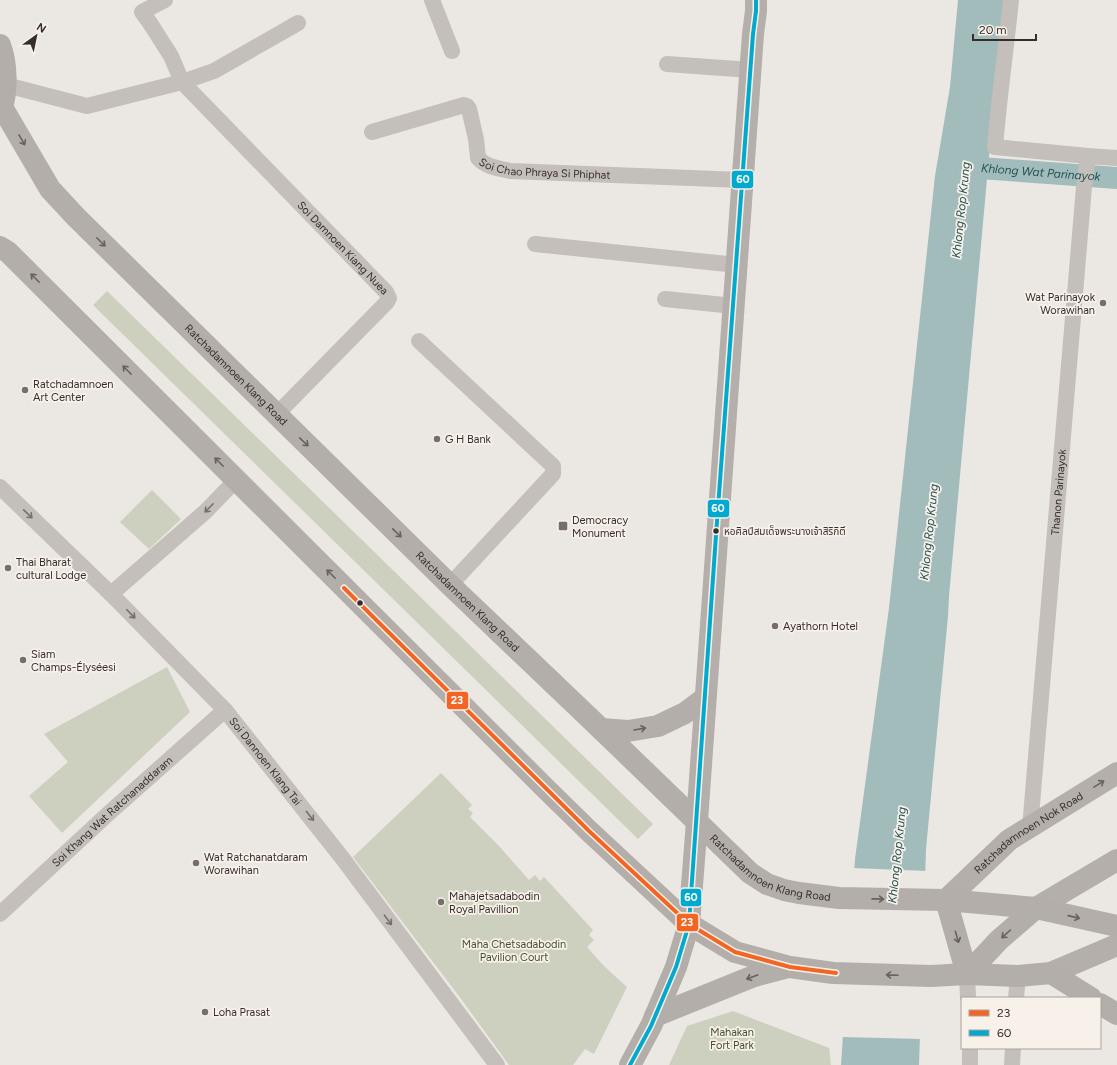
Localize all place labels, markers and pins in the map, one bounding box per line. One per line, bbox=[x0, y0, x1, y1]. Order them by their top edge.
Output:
place label: Wat Parinayok Worawihan bbox=[1025, 291, 1096, 317]
marker: Wat Parinayok Worawihan bbox=[1098, 298, 1108, 308]
place label: Ratchadamnoen Art Center bbox=[33, 378, 113, 404]
marker: Ratchadamnoen Art Center bbox=[20, 385, 30, 395]
place label: G H Bank bbox=[445, 433, 492, 446]
marker: G H Bank bbox=[432, 434, 442, 444]
place label: Democracy Monument bbox=[572, 514, 628, 540]
marker: Democracy Monument bbox=[557, 520, 569, 532]
place label: หอศิลป์สมเด็จพระนางเจ้าสิริกิติ์ bbox=[724, 525, 846, 538]
marker: หอศิลป์สมเด็จพระนางเจ้าสิริกิติ์ bbox=[711, 526, 721, 536]
place label: Thai Bharat cultural Lodge bbox=[16, 556, 86, 582]
marker: Thai Bharat cultural Lodge bbox=[3, 563, 13, 573]
unlabelled marker bbox=[355, 598, 365, 608]
place label: Ayathorn Hotel bbox=[783, 620, 858, 633]
marker: Ayathorn Hotel bbox=[770, 621, 780, 631]
place label: Siam Champs-Élyséesi bbox=[31, 648, 116, 674]
marker: Siam Champs-Élyséesi bbox=[18, 655, 28, 665]
place label: Wat Ratchanatdaram Worawihan bbox=[204, 851, 308, 877]
marker: Wat Ratchanatdaram Worawihan bbox=[191, 858, 201, 868]
place label: Mahajetsadabodin Royal Pavillion bbox=[449, 890, 540, 916]
marker: Mahajetsadabodin Royal Pavillion bbox=[436, 897, 446, 907]
place label: Loha Prasat bbox=[213, 1006, 270, 1019]
marker: Loha Prasat bbox=[200, 1007, 210, 1017]

